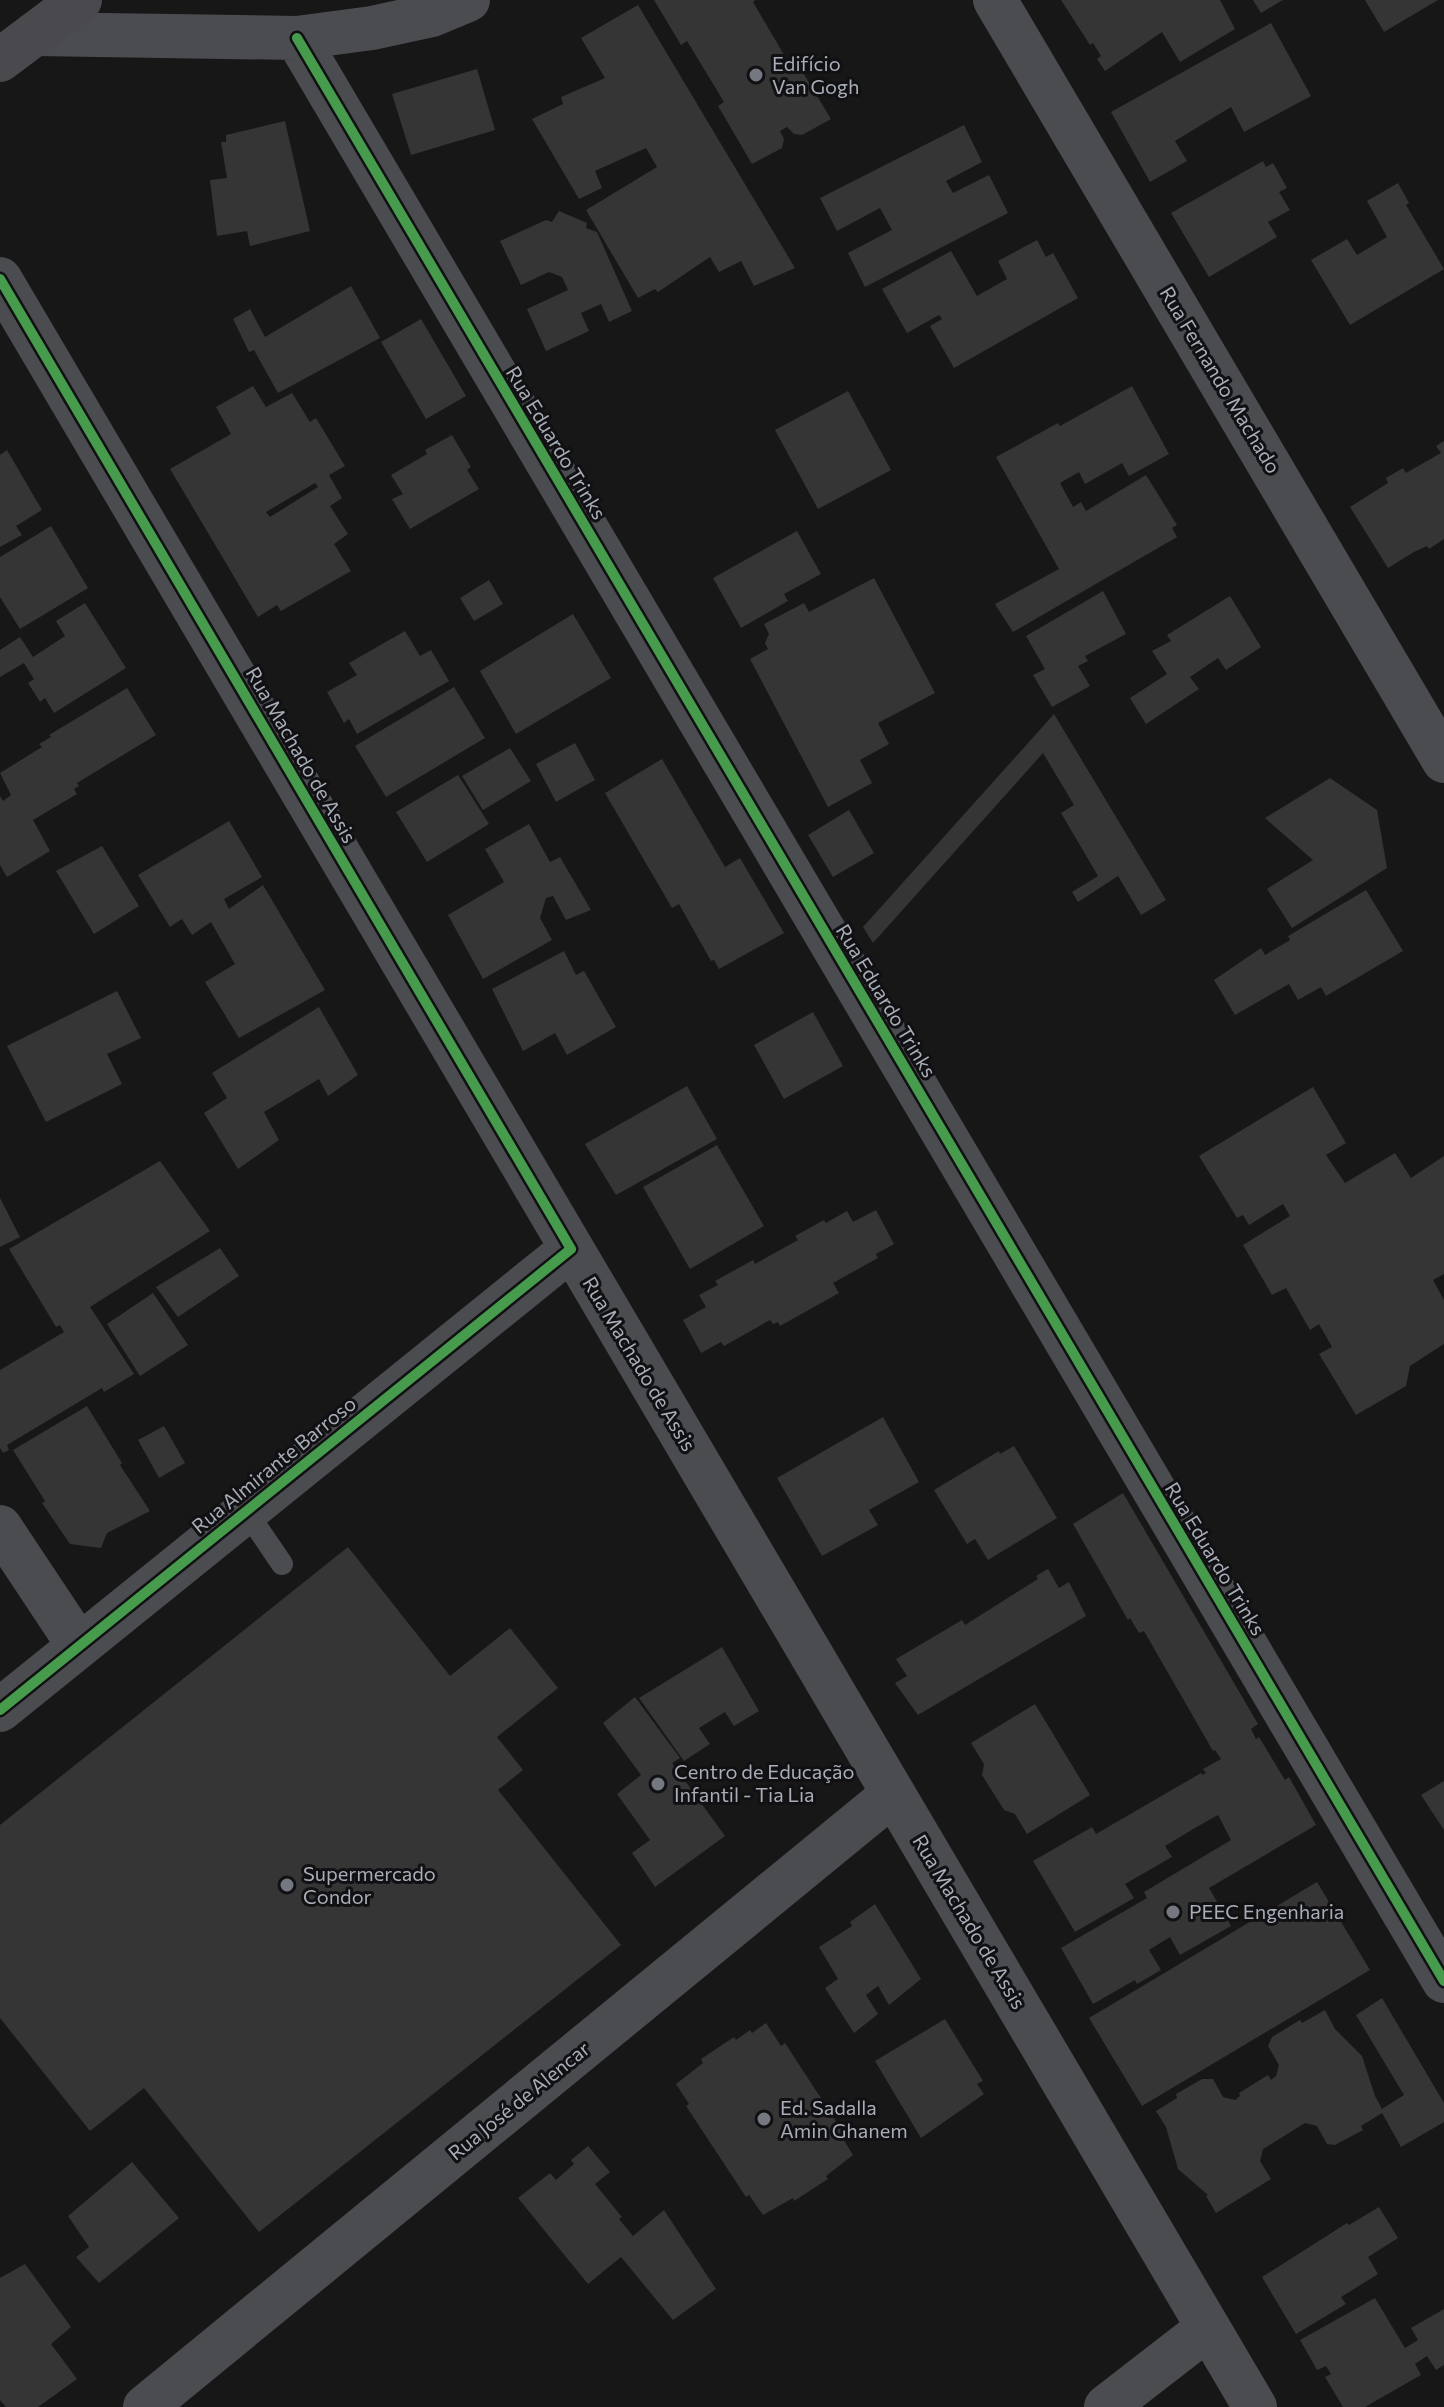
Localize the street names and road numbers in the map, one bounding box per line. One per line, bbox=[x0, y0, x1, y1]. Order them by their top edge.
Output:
street label: Rua Fernando Machado bbox=[1156, 282, 1286, 477]
street label: Rua Eduardo Trinks bbox=[502, 362, 612, 523]
street label: Rua Machado de Assis bbox=[242, 662, 362, 847]
street label: Rua Eduardo Trinks bbox=[832, 920, 942, 1081]
street label: Rua Machado de Assis bbox=[578, 1272, 702, 1455]
street label: Rua Almirante Barroso bbox=[186, 1391, 360, 1538]
street label: Rua Eduardo Trinks bbox=[1161, 1478, 1271, 1639]
street label: Rua Machado de Assis bbox=[908, 1830, 1032, 2013]
street label: Rua José de Alencar bbox=[443, 2036, 594, 2165]

